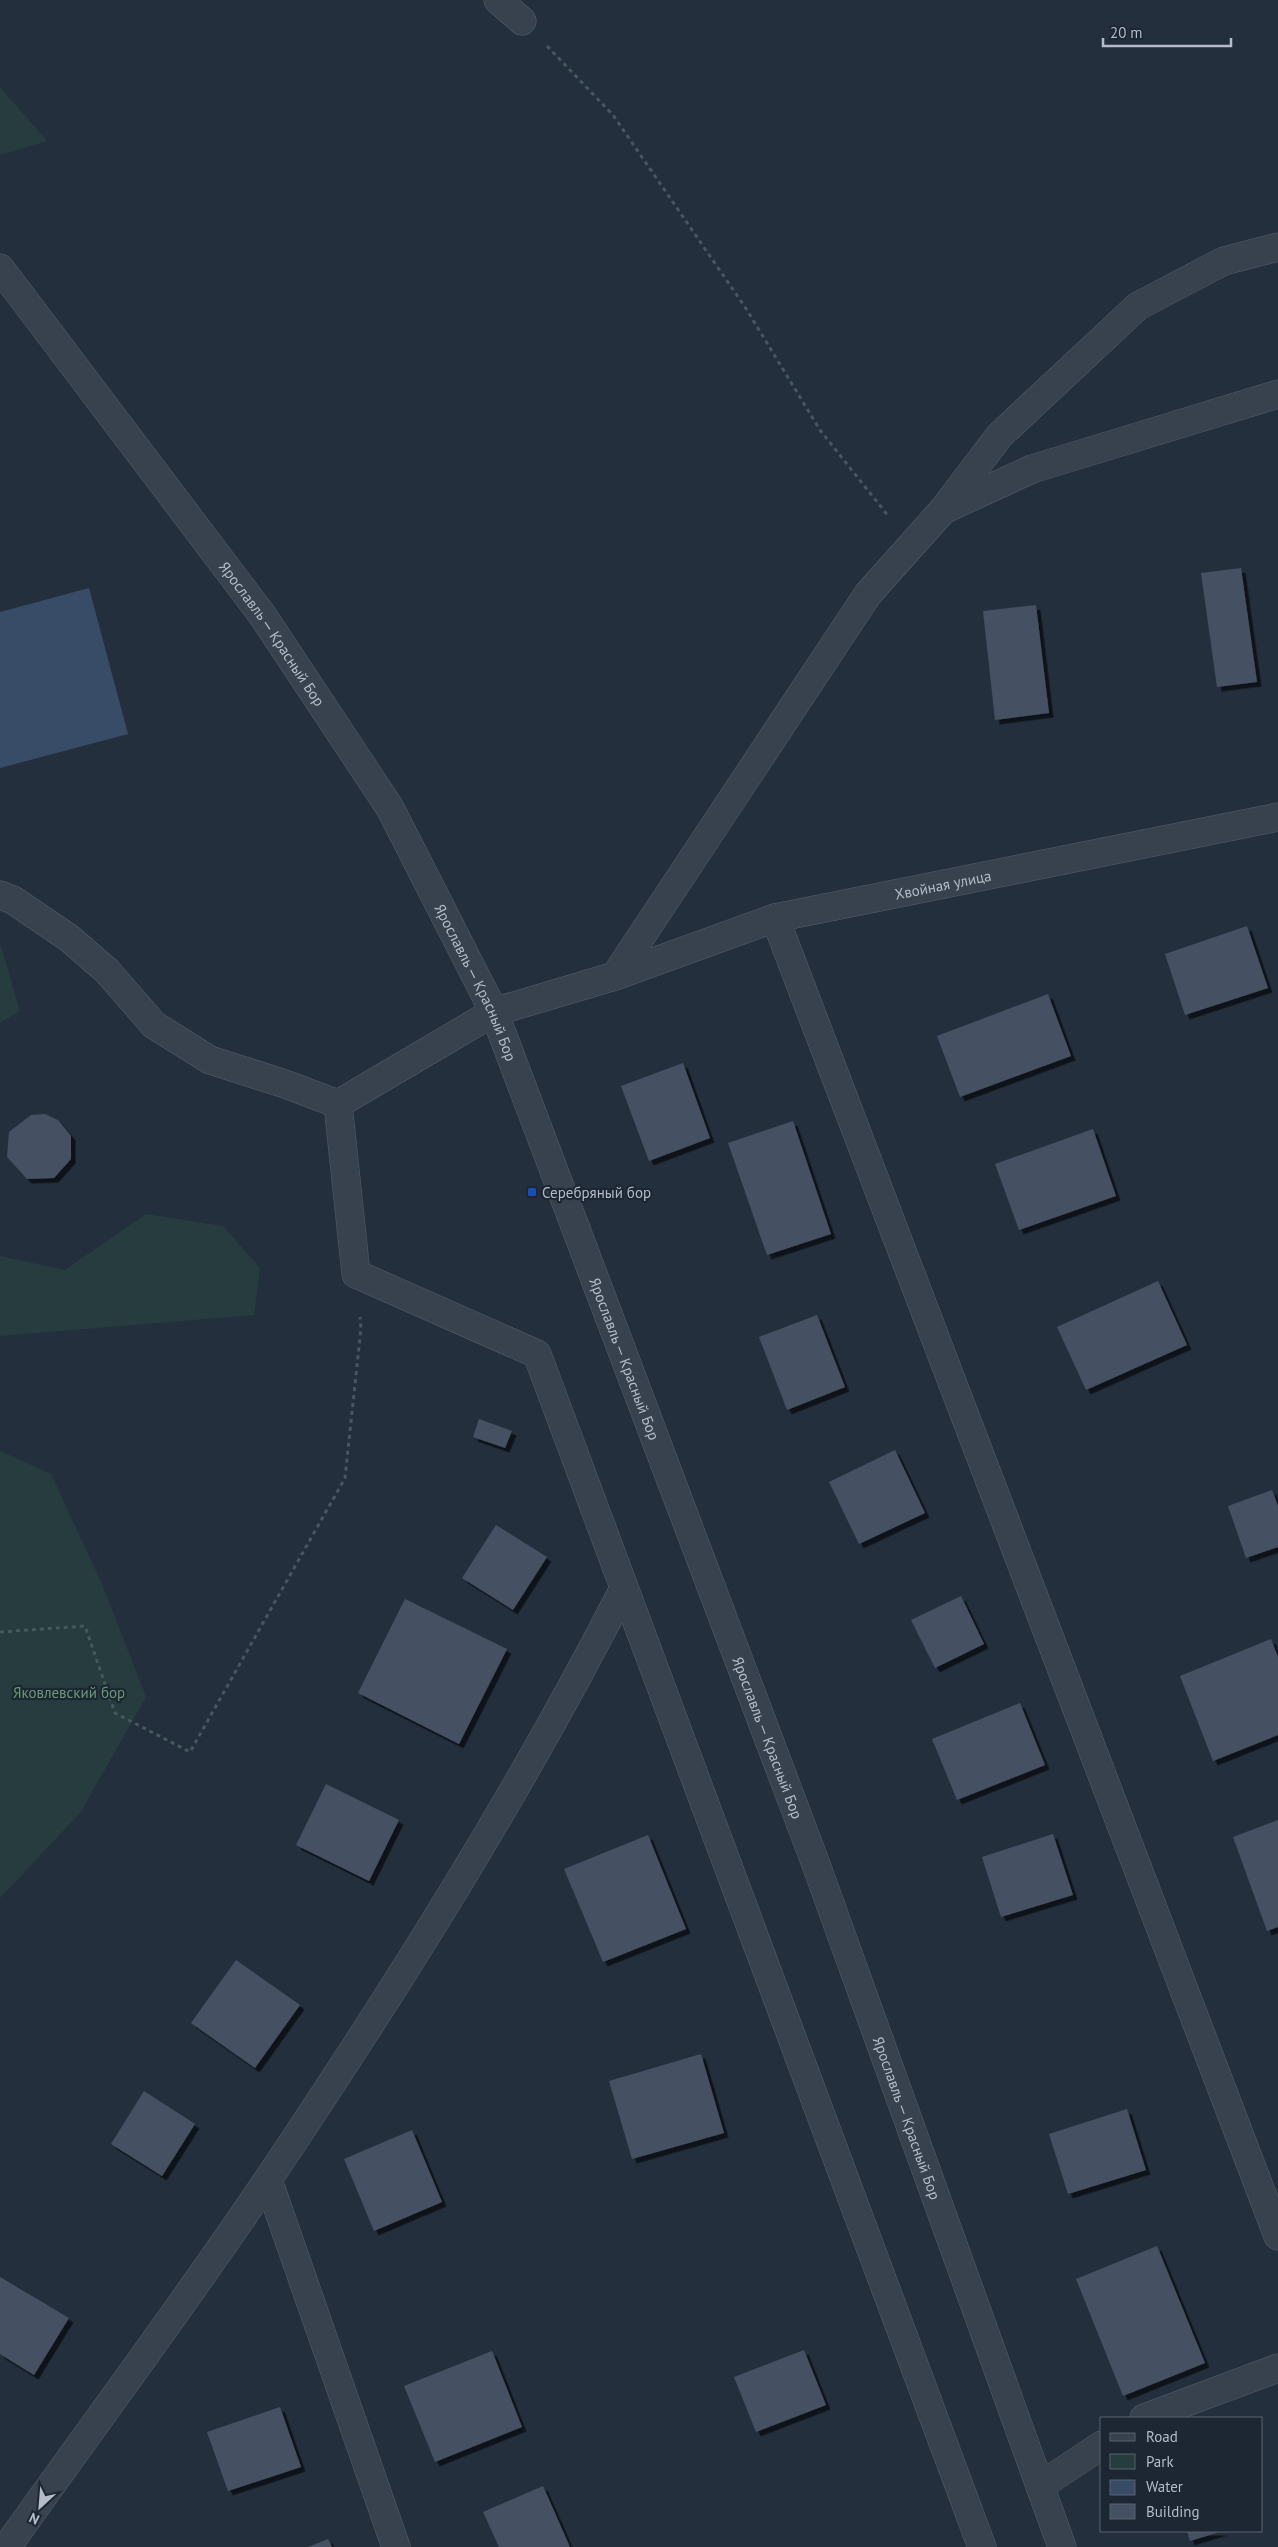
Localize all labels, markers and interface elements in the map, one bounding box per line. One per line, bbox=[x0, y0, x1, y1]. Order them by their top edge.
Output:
scale bar bbox=[1103, 15, 1230, 47]
text: 20 m bbox=[1110, 23, 1143, 42]
street label: Ярославль — Красный Бор bbox=[215, 557, 329, 710]
street label: Хвойная улица bbox=[893, 865, 993, 903]
street label: Ярославль — Красный Бор bbox=[431, 900, 521, 1064]
place label: Серебряный бор bbox=[542, 1183, 651, 1202]
marker: Серебряный бор bbox=[526, 1186, 538, 1198]
street label: Ярославль — Красный Бор bbox=[586, 1275, 664, 1443]
street label: Ярославль — Красный Бор bbox=[729, 1654, 807, 1821]
park label: Яковлевский бор bbox=[13, 1683, 125, 1702]
street label: Ярославль — Красный Бор bbox=[869, 2034, 945, 2202]
legend bbox=[1100, 2417, 1263, 2532]
text: Road bbox=[1146, 2427, 1178, 2446]
text: Park bbox=[1146, 2452, 1174, 2471]
text: Water bbox=[1146, 2477, 1183, 2496]
north arrow bbox=[15, 2482, 65, 2532]
text: Building bbox=[1146, 2502, 1200, 2521]
text: N bbox=[26, 2509, 42, 2529]

